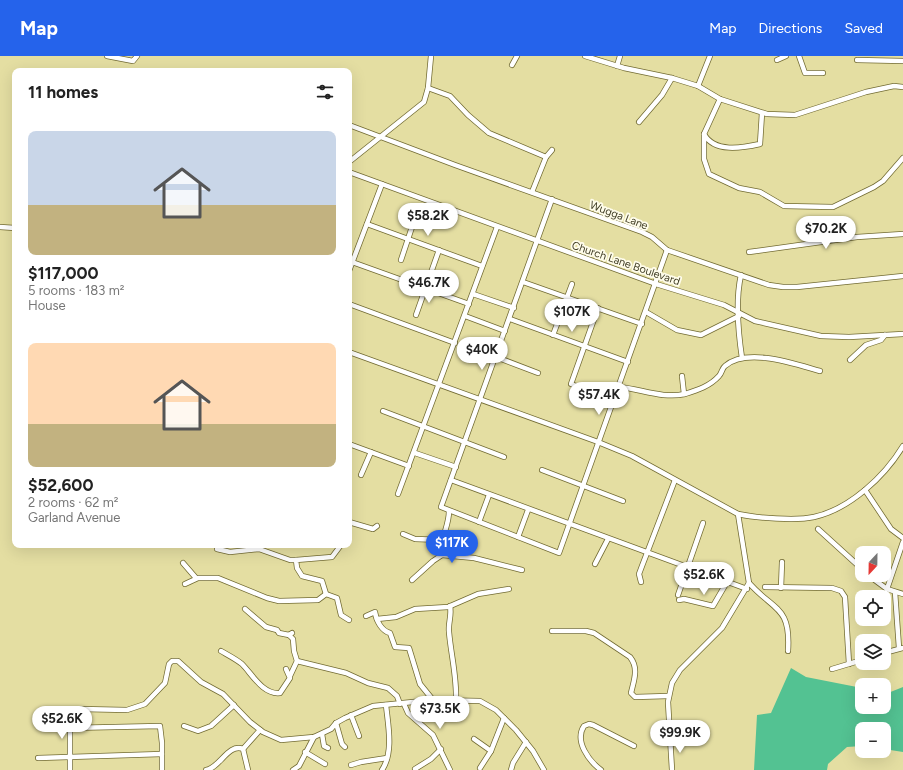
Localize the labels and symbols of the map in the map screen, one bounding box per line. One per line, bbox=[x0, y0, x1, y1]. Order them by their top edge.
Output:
street label: Wugga Lane bbox=[588, 198, 650, 233]
pin: $58.2K bbox=[395, 203, 461, 237]
pin: $70.2K bbox=[793, 216, 859, 250]
street label: Church Lane Boulevard bbox=[570, 239, 682, 288]
pin: $46.7K bbox=[396, 270, 462, 304]
pin: $107K bbox=[544, 299, 600, 333]
pin: $40K bbox=[458, 337, 506, 371]
pin: $57.4K bbox=[566, 382, 632, 416]
pin: $117K bbox=[424, 530, 480, 564]
north arrow bbox=[855, 546, 891, 582]
pin: $52.6K bbox=[671, 562, 737, 596]
pin: $73.5K bbox=[407, 696, 473, 730]
pin: $52.6K bbox=[29, 706, 95, 740]
pin: $99.9K bbox=[647, 720, 713, 754]

